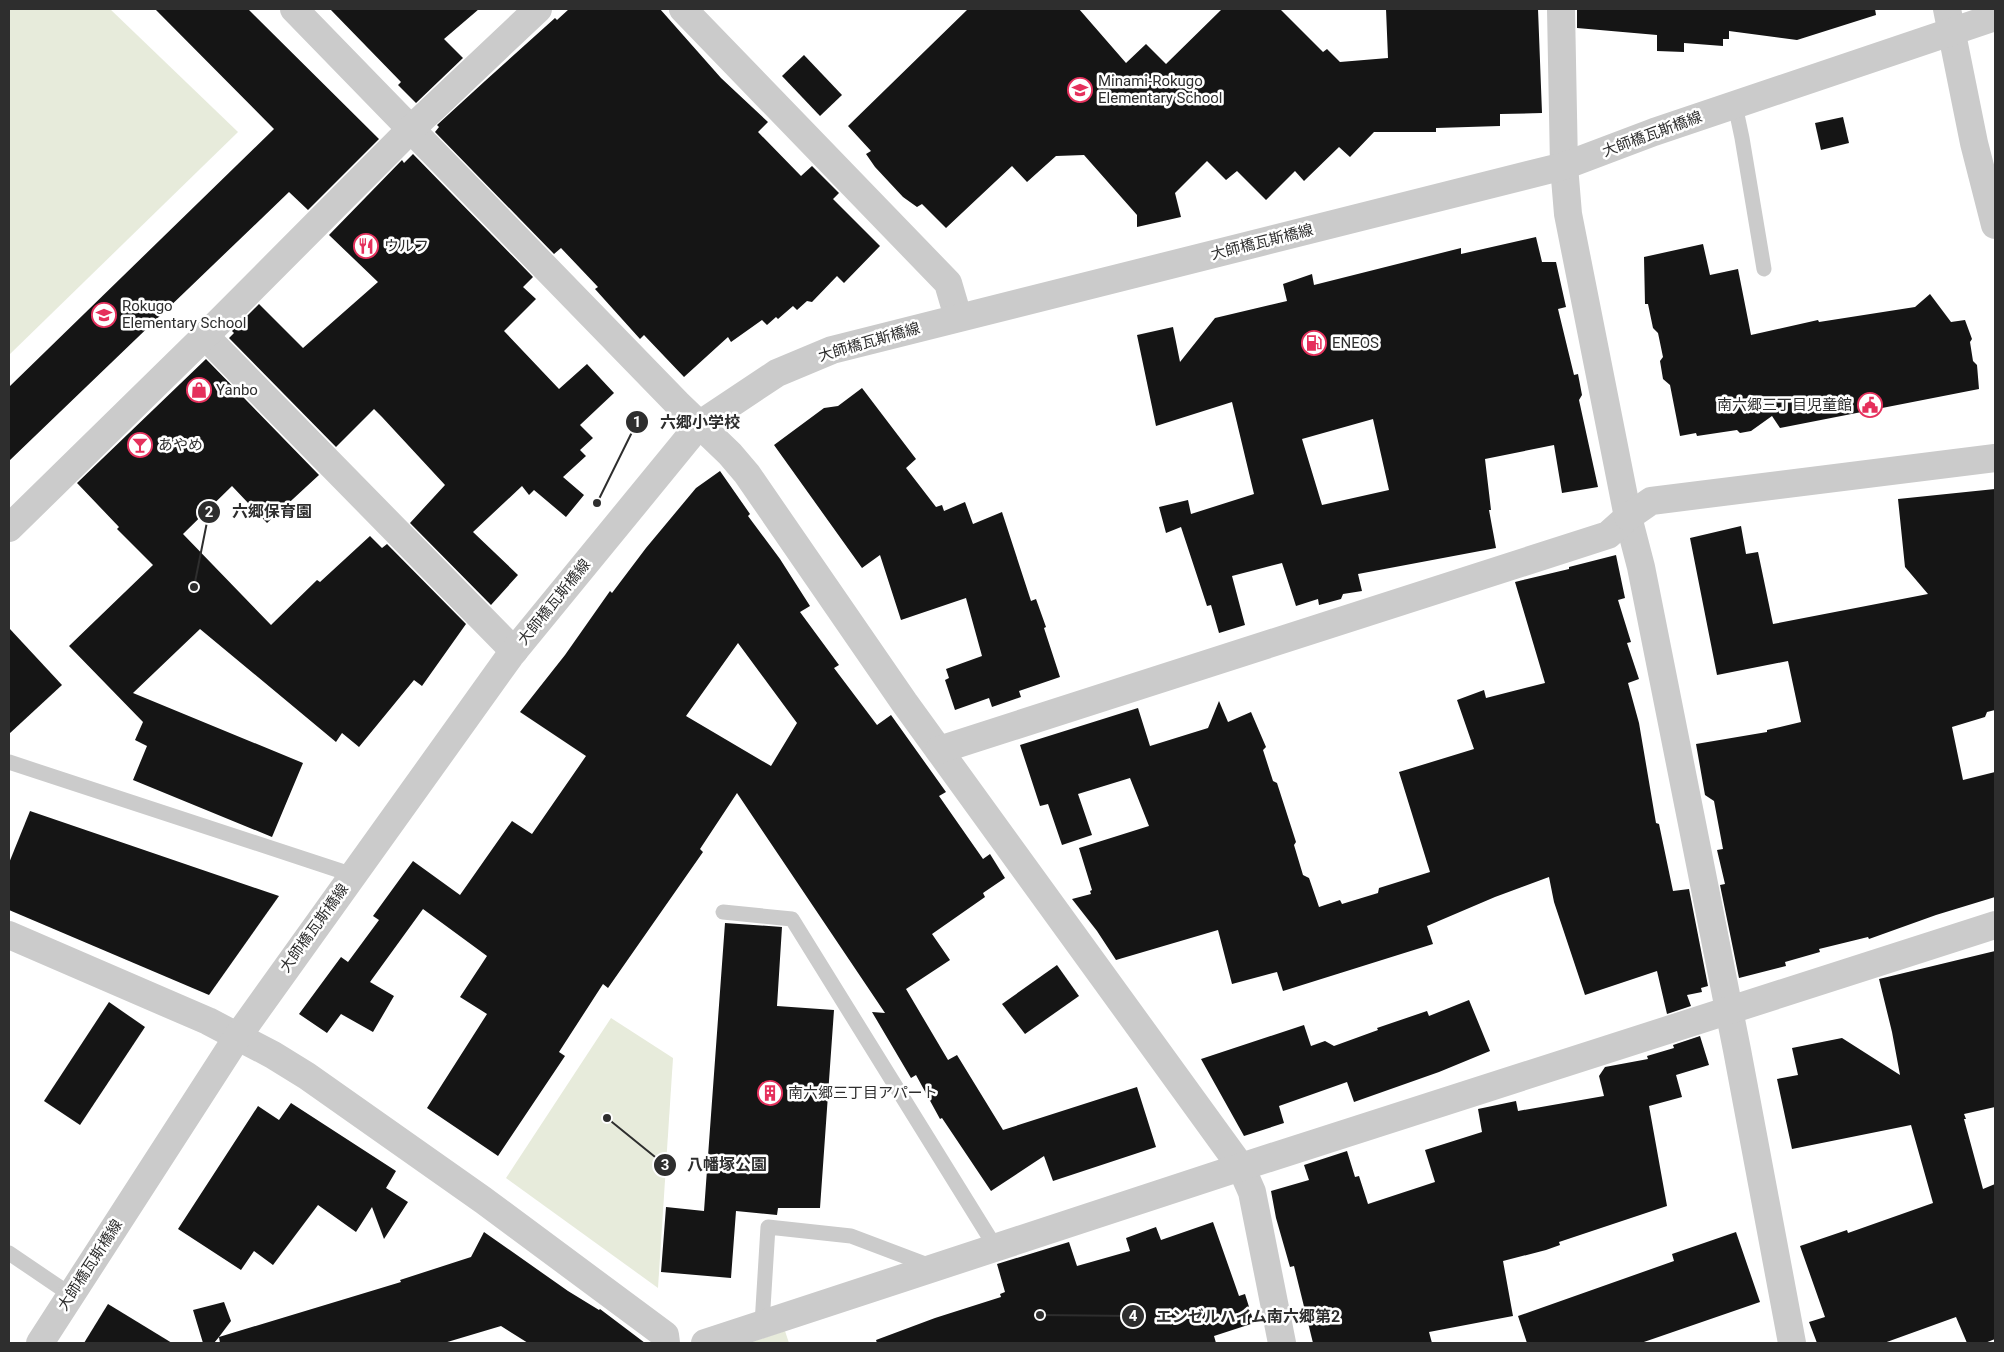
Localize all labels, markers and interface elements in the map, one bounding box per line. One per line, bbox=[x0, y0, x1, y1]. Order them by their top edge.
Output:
place label: Minami-Rokugo Elementary School bbox=[1098, 72, 1222, 107]
school or university icon: Minami-Rokugo Elementary School bbox=[1067, 77, 1093, 103]
street label: 大師橋瓦斯橋線 bbox=[1600, 108, 1704, 160]
street label: 大師橋瓦斯橋線 bbox=[1209, 221, 1315, 263]
restaurant icon: ウルフ bbox=[353, 233, 379, 259]
place label: ウルフ bbox=[384, 237, 429, 255]
place label: Rokugo Elementary School bbox=[122, 297, 246, 332]
school or university icon: Rokugo Elementary School bbox=[91, 302, 117, 328]
street label: 大師橋瓦斯橋線 bbox=[816, 319, 922, 365]
fuel station icon: ENEOS bbox=[1301, 330, 1327, 356]
place label: ENEOS bbox=[1332, 334, 1379, 352]
shop icon: Yanbo bbox=[186, 377, 212, 403]
place label: Yanbo bbox=[216, 381, 258, 399]
public building icon: 南六郷三丁目児童館 bbox=[1857, 392, 1883, 418]
place label: 南六郷三丁目児童館 bbox=[1717, 396, 1852, 414]
callout: 六郷小学校 bbox=[625, 407, 750, 438]
text: 1 bbox=[633, 413, 641, 431]
text: 六郷小学校 bbox=[660, 413, 740, 432]
bar icon: あやめ bbox=[127, 432, 153, 458]
place label: あやめ bbox=[158, 436, 203, 454]
callout: 六郷保育園 bbox=[197, 496, 322, 527]
text: 六郷保育園 bbox=[232, 502, 312, 521]
text: 2 bbox=[205, 503, 214, 521]
street label: 大師橋瓦斯橋線 bbox=[514, 556, 594, 648]
street label: 大師橋瓦斯橋線 bbox=[276, 880, 352, 976]
building icon: 南六郷三丁目アパート bbox=[757, 1080, 783, 1106]
place label: 南六郷三丁目アパート bbox=[788, 1084, 938, 1102]
callout: 八幡塚公園 bbox=[652, 1149, 777, 1180]
text: 八幡塚公園 bbox=[687, 1155, 767, 1174]
text: 3 bbox=[661, 1156, 669, 1174]
street label: 大師橋瓦斯橋線 bbox=[54, 1216, 126, 1314]
callout: エンゼルハイム南六郷第2 bbox=[1121, 1300, 1351, 1331]
text: 4 bbox=[1129, 1307, 1138, 1325]
text: エンゼルハイム南六郷第2 bbox=[1156, 1307, 1340, 1326]

